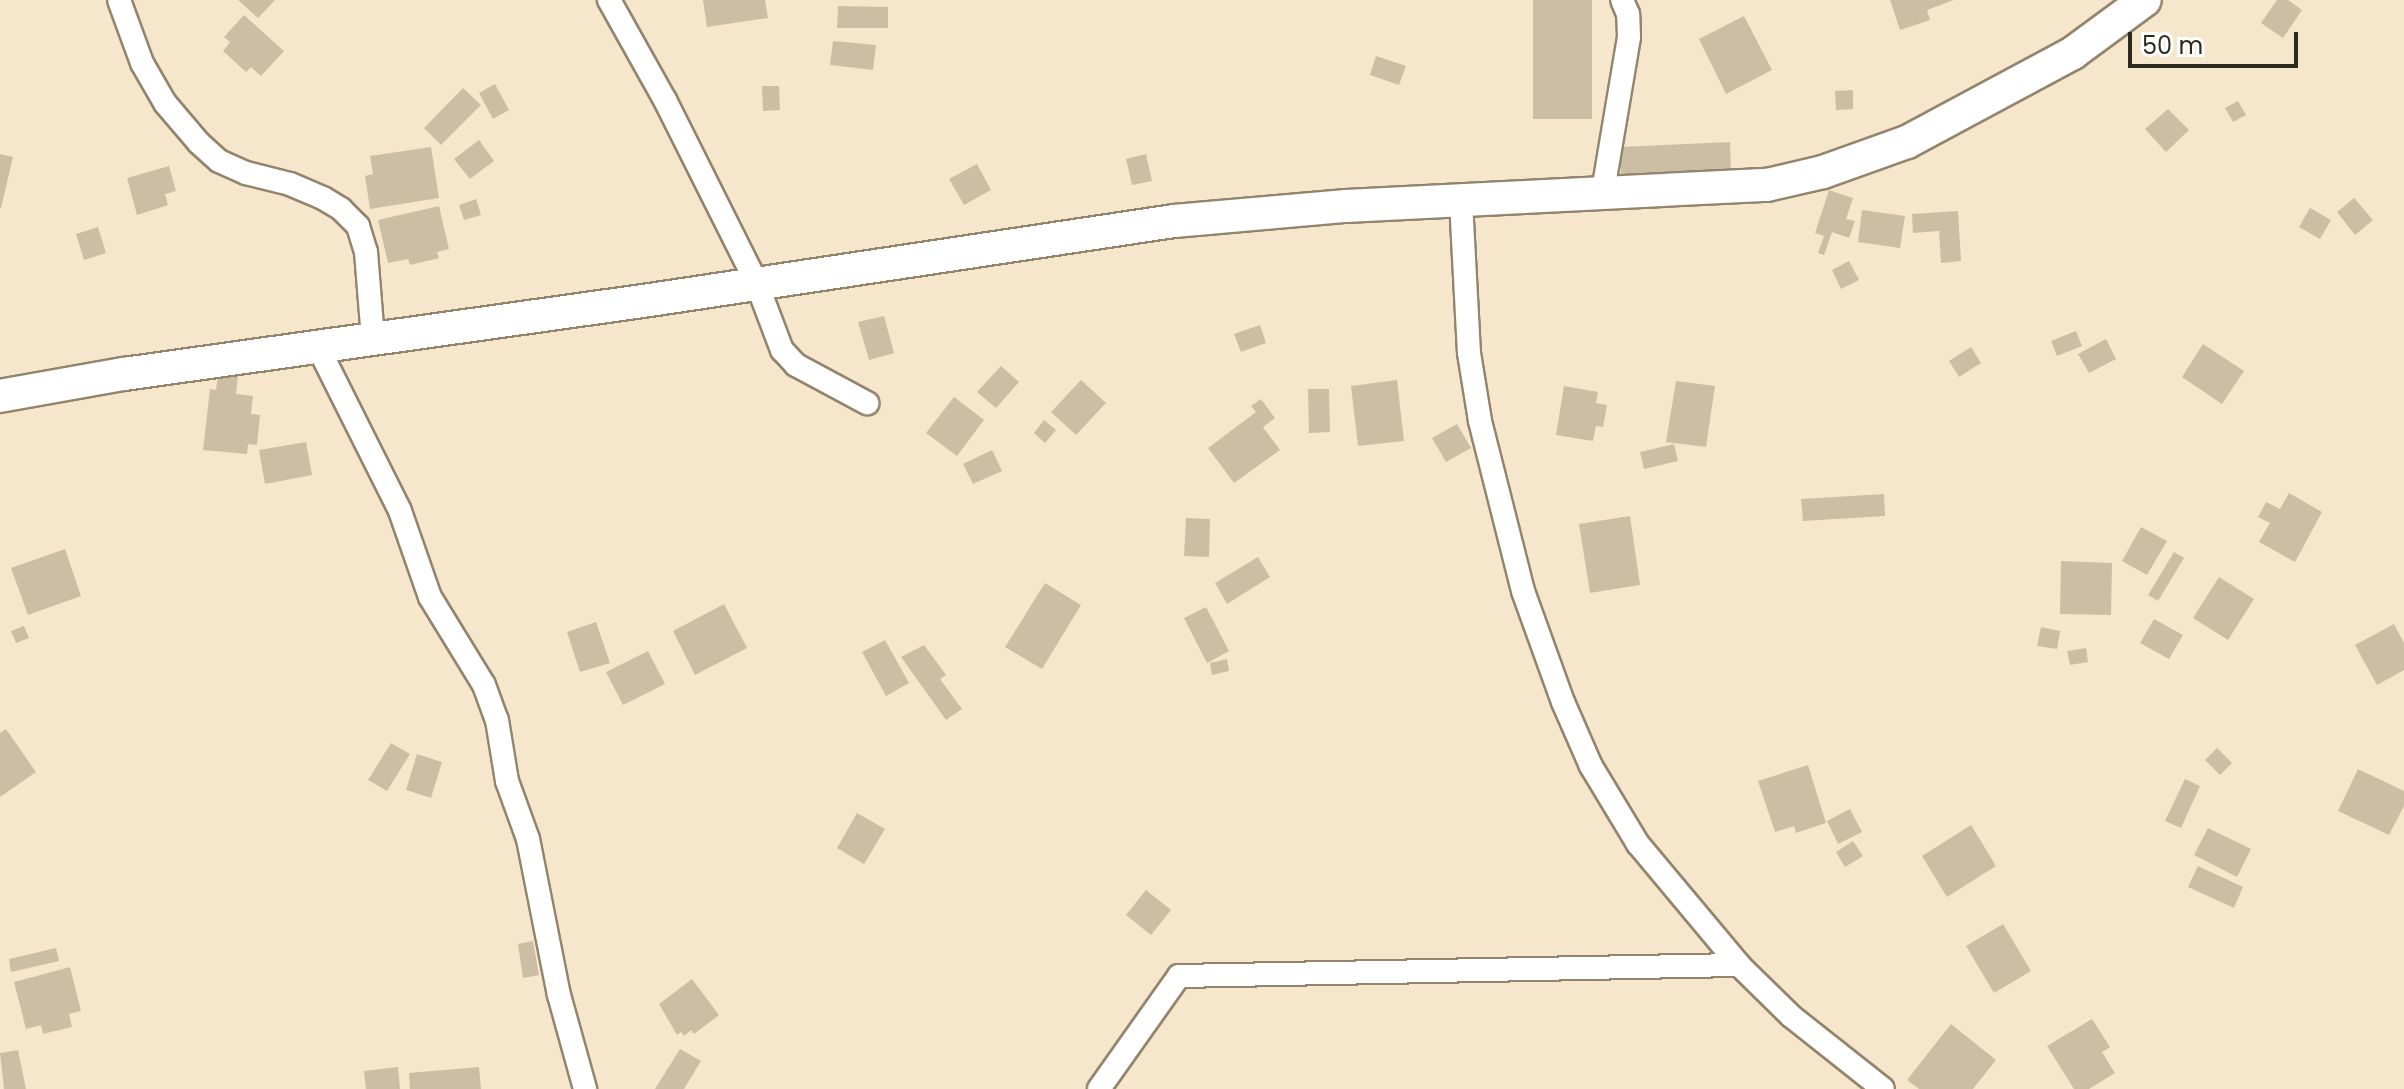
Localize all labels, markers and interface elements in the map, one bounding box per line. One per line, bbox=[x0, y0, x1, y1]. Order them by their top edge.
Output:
scale bar bbox=[2132, 16, 2302, 66]
text: 50 m bbox=[2142, 29, 2203, 62]

